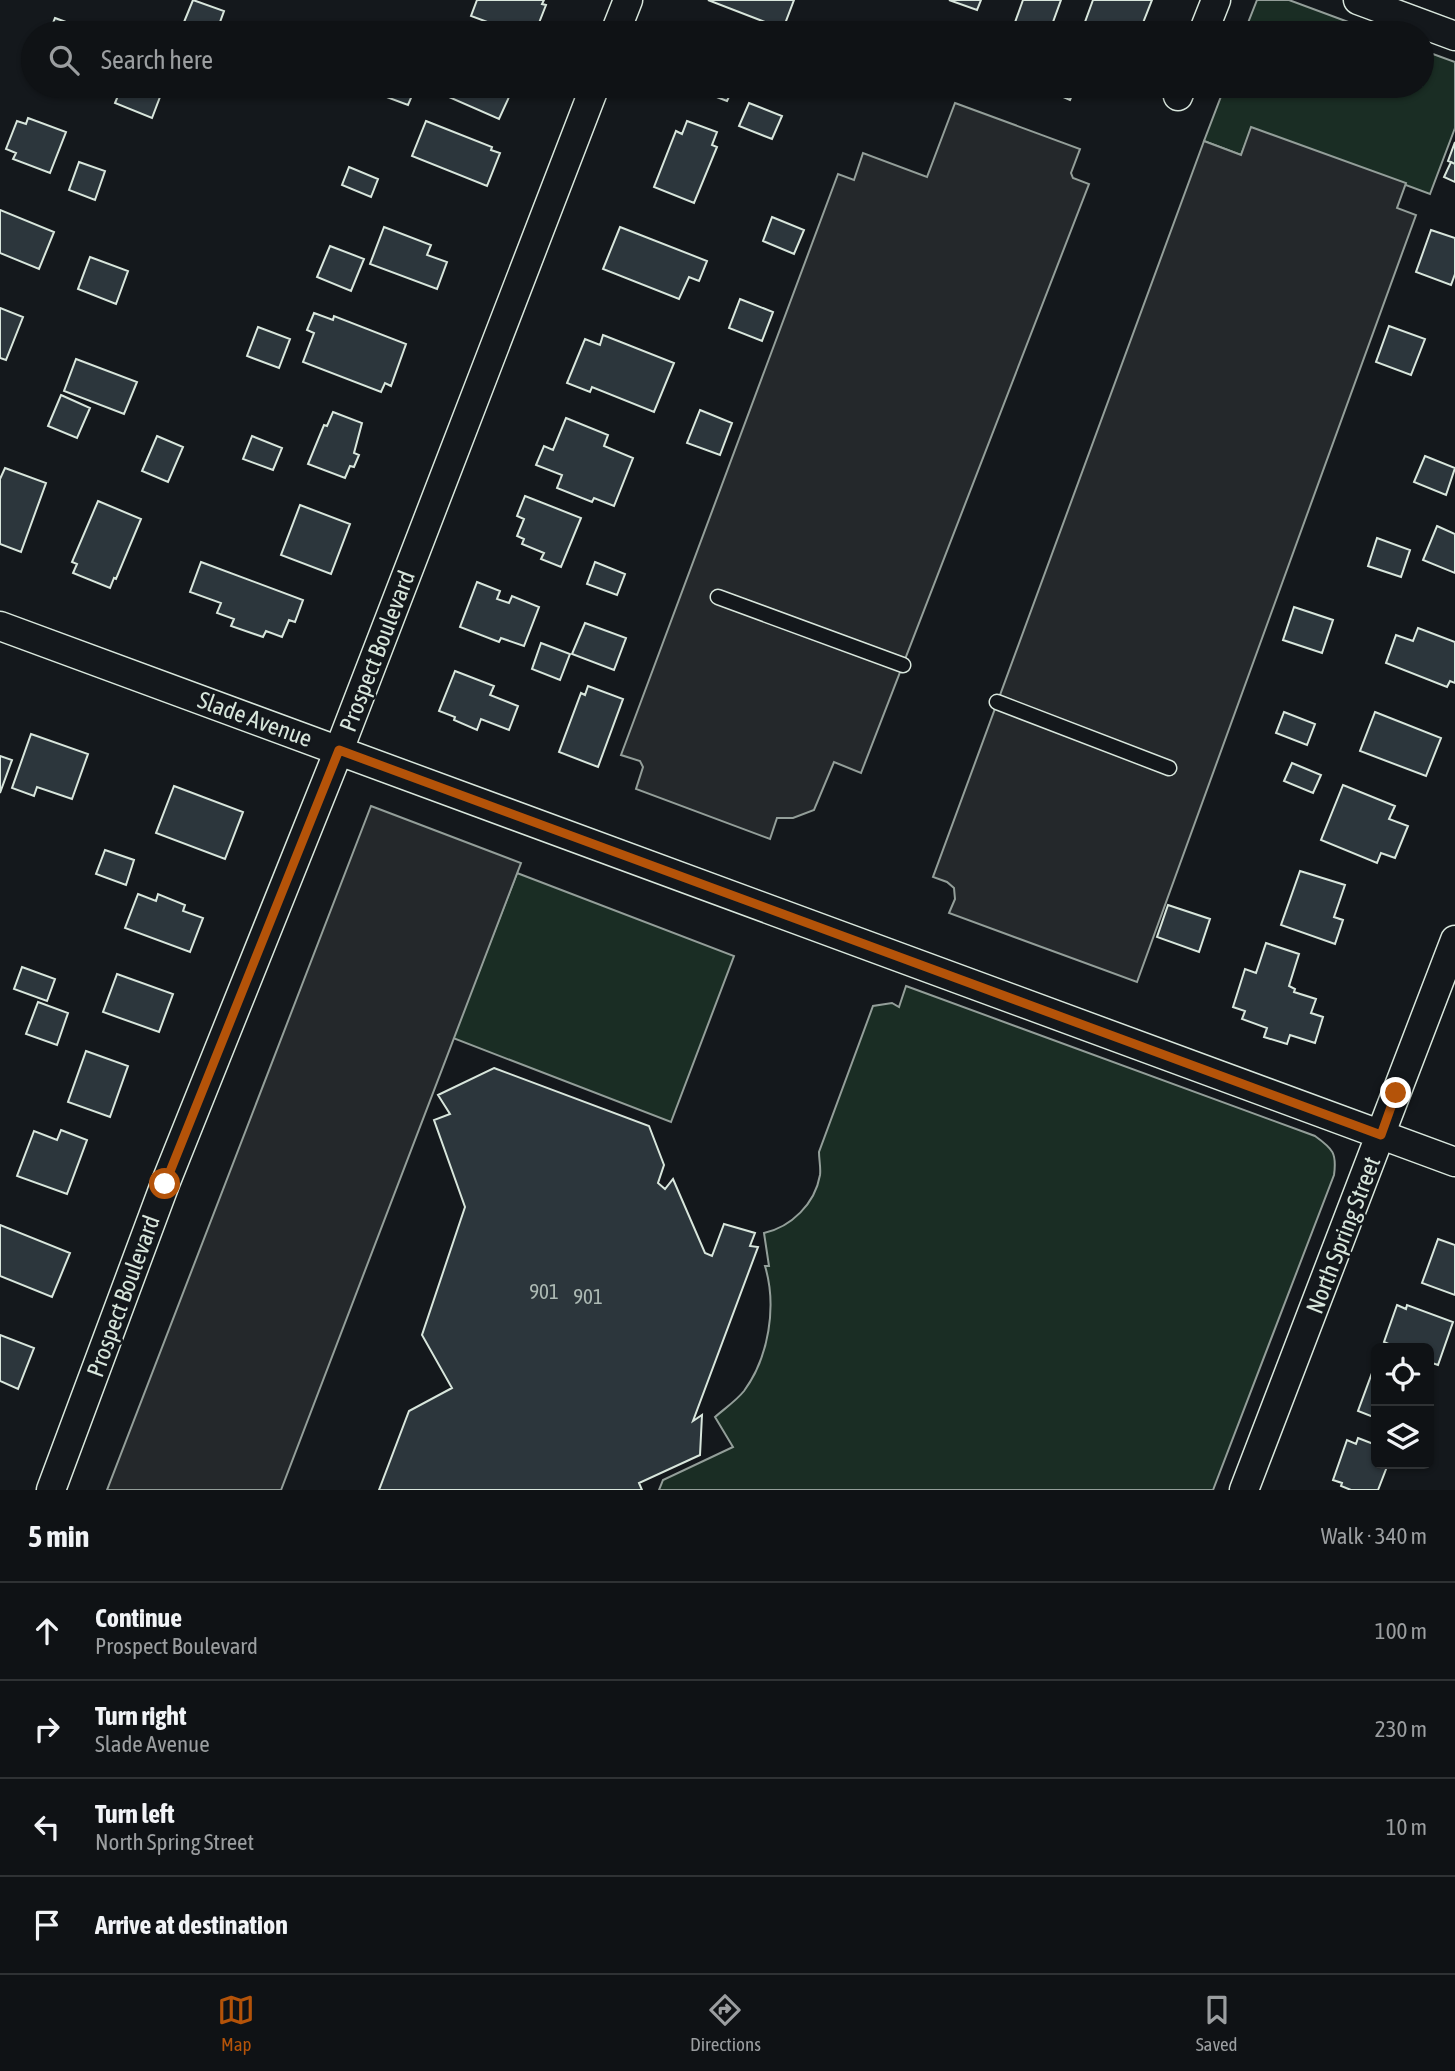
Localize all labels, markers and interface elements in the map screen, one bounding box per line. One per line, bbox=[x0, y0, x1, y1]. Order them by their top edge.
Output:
search box bbox=[21, 21, 1434, 98]
icon: search bbox=[45, 41, 83, 79]
text: Search here bbox=[101, 45, 213, 75]
street label: Prospect Boulevard bbox=[334, 567, 420, 735]
street label: Slade Avenue bbox=[194, 686, 316, 752]
route end bbox=[1380, 1077, 1411, 1108]
street label: North Spring Street bbox=[1301, 1153, 1385, 1317]
route start bbox=[149, 1168, 180, 1199]
street label: Prospect Boulevard bbox=[81, 1211, 165, 1381]
house number: 901 bbox=[529, 1279, 559, 1303]
house number: 901 bbox=[573, 1284, 603, 1308]
map controls bbox=[1371, 1343, 1434, 1469]
button: locate bbox=[1371, 1343, 1434, 1406]
button: layers bbox=[1371, 1406, 1434, 1469]
text: 5 min bbox=[28, 1519, 89, 1553]
text: Walk · 340 m bbox=[1321, 1523, 1427, 1549]
text: Continue bbox=[95, 1603, 182, 1633]
icon: ahead bbox=[28, 1612, 66, 1650]
text: 100 m bbox=[1375, 1618, 1427, 1644]
text: Prospect Boulevard bbox=[95, 1633, 258, 1659]
text: Turn right bbox=[95, 1701, 186, 1731]
icon: right bbox=[28, 1710, 66, 1748]
text: 230 m bbox=[1375, 1716, 1427, 1742]
text: Slade Avenue bbox=[95, 1731, 210, 1757]
text: Turn left bbox=[95, 1799, 175, 1829]
icon: left bbox=[28, 1808, 66, 1846]
text: 10 m bbox=[1386, 1814, 1427, 1840]
text: North Spring Street bbox=[95, 1829, 254, 1855]
icon: arrive bbox=[28, 1906, 66, 1944]
text: Arrive at destination bbox=[95, 1910, 288, 1940]
tab: Map bbox=[217, 1991, 255, 2055]
tab: Directions bbox=[690, 1991, 761, 2055]
tab: Saved bbox=[1196, 1991, 1238, 2055]

